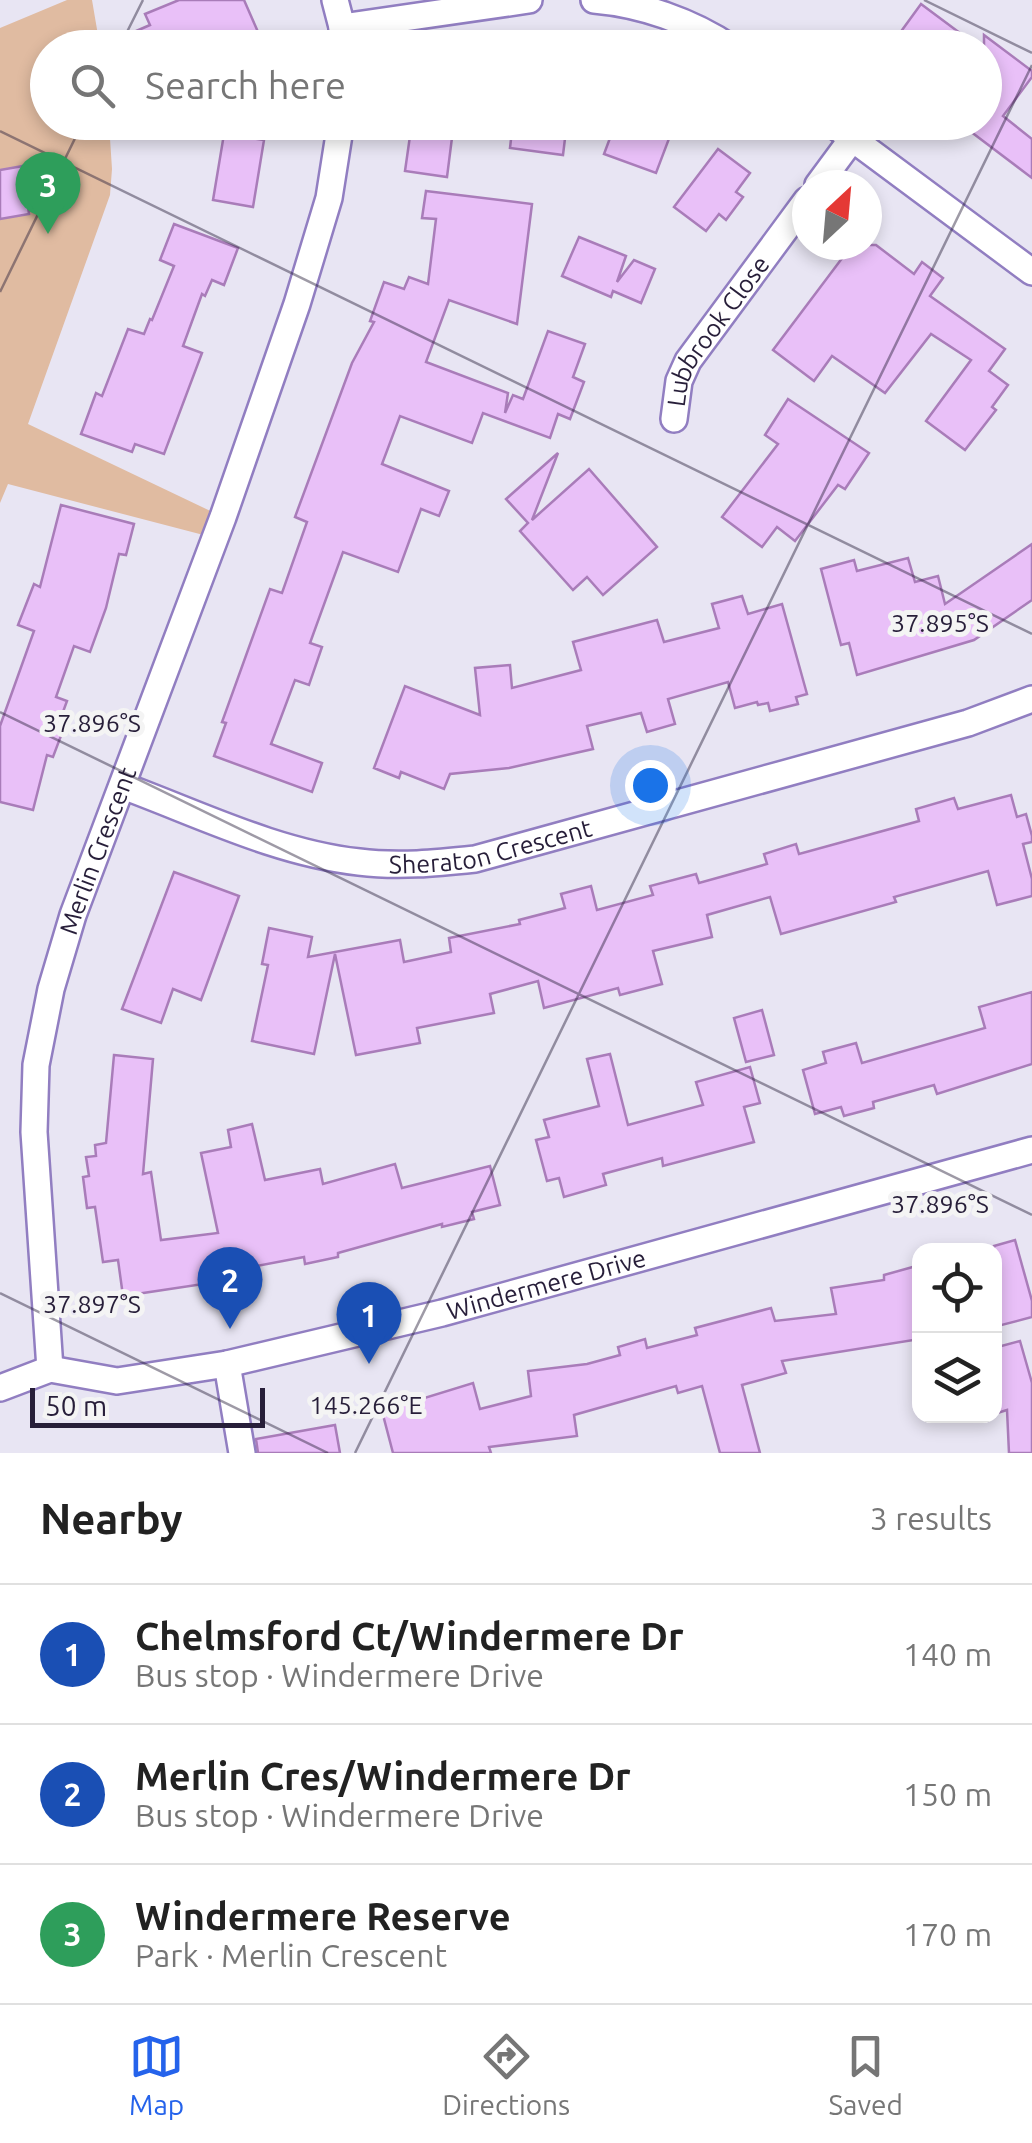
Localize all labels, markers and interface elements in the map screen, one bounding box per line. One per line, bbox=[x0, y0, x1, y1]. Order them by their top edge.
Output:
search box bbox=[30, 30, 1002, 140]
icon: search bbox=[65, 58, 120, 113]
text: Search here bbox=[145, 64, 346, 106]
pin: 3 bbox=[15, 152, 80, 234]
north arrow bbox=[792, 170, 882, 260]
street label: Lubbrook Close bbox=[662, 251, 775, 408]
text: 37.895°S bbox=[891, 609, 989, 637]
text: 37.896°S bbox=[43, 709, 141, 737]
your location bbox=[625, 760, 676, 811]
street label: Merlin Crescent bbox=[54, 763, 142, 938]
street label: Sheraton Crescent bbox=[389, 813, 595, 878]
text: 37.896°S bbox=[891, 1190, 989, 1218]
street label: Windermere Drive bbox=[444, 1243, 649, 1325]
map controls bbox=[912, 1243, 1002, 1423]
button: locate bbox=[912, 1243, 1002, 1333]
pin: 2 bbox=[198, 1246, 262, 1329]
pin: 1 bbox=[336, 1282, 402, 1364]
text: 37.897°S bbox=[43, 1290, 141, 1318]
button: layers bbox=[912, 1333, 1002, 1423]
scale bar bbox=[30, 1383, 265, 1428]
text: 50 m bbox=[45, 1390, 107, 1421]
text: 145.266°E bbox=[310, 1391, 422, 1419]
text: Nearby bbox=[40, 1495, 183, 1542]
text: 3 results bbox=[870, 1500, 992, 1536]
text: Chelmsford Ct/Windermere Dr bbox=[135, 1615, 684, 1657]
text: 1 bbox=[63, 1636, 82, 1672]
text: 140 m bbox=[903, 1636, 992, 1672]
text: Bus stop · Windermere Drive bbox=[135, 1657, 544, 1693]
text: Merlin Cres/Windermere Dr bbox=[135, 1755, 631, 1797]
text: 2 bbox=[63, 1776, 82, 1812]
text: 150 m bbox=[903, 1776, 992, 1812]
text: Bus stop · Windermere Drive bbox=[135, 1797, 544, 1833]
text: Windermere Reserve bbox=[135, 1895, 511, 1937]
text: 3 bbox=[63, 1916, 82, 1952]
text: 170 m bbox=[903, 1916, 992, 1952]
text: Park · Merlin Crescent bbox=[135, 1937, 447, 1973]
tab: Map bbox=[129, 2029, 184, 2120]
tab: Directions bbox=[442, 2029, 570, 2120]
tab: Saved bbox=[828, 2029, 903, 2120]

